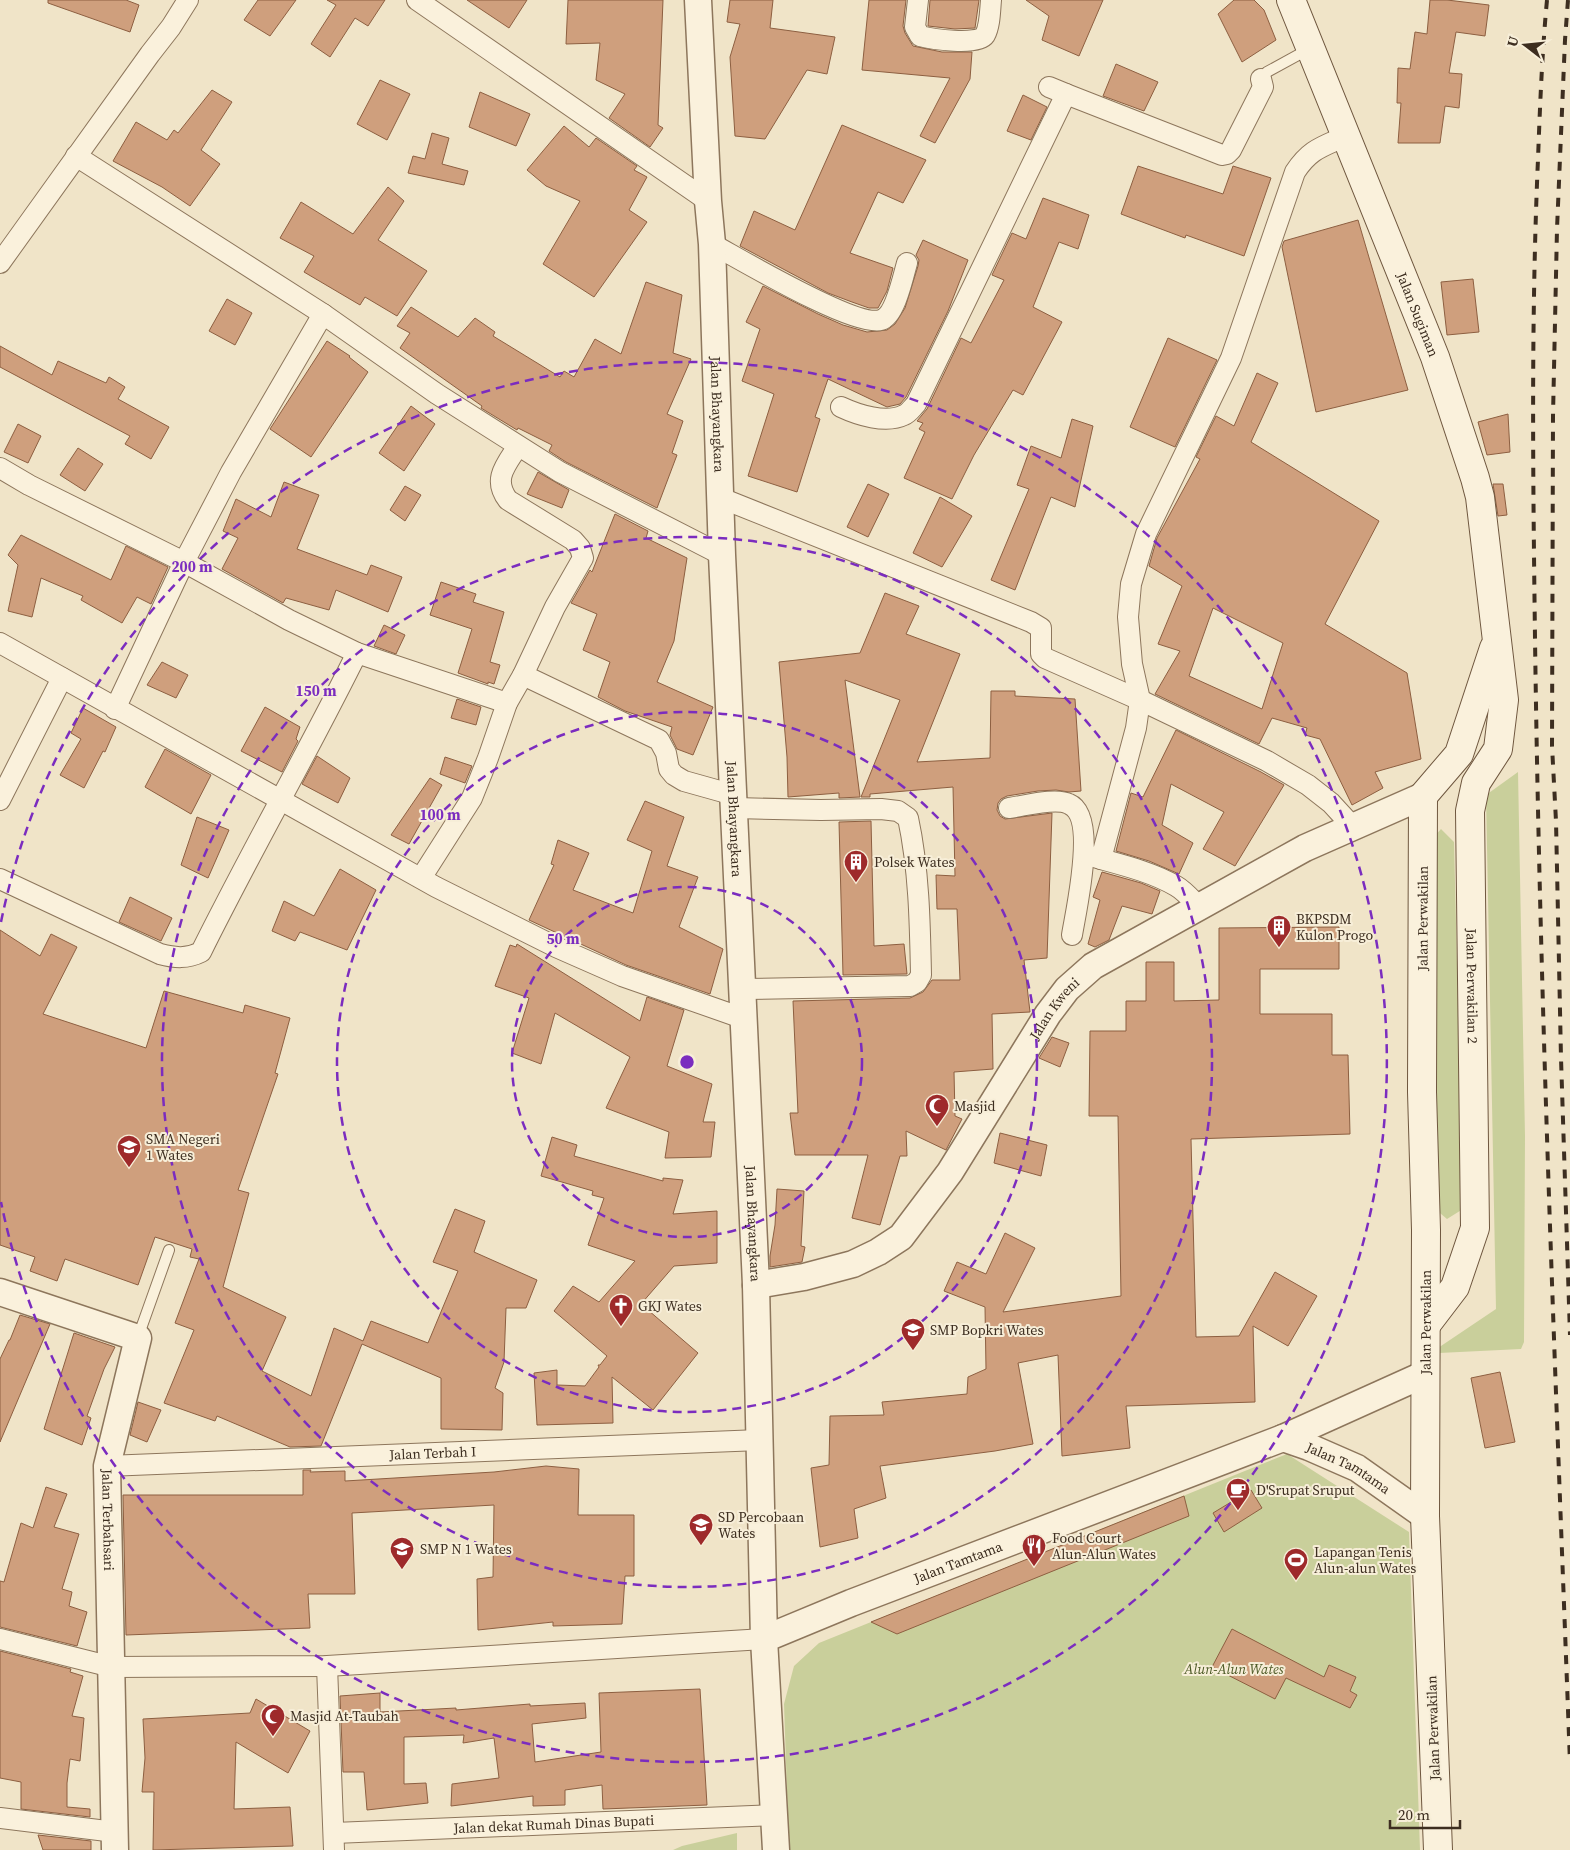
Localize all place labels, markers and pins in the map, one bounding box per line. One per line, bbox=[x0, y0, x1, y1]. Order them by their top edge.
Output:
building icon: Polsek Wates bbox=[843, 849, 869, 883]
place label: Polsek Wates bbox=[874, 852, 955, 872]
place label: BKPSDM Kulon Progo bbox=[1296, 909, 1373, 945]
building icon: BKPSDM Kulon Progo bbox=[1266, 914, 1292, 948]
centre of rings bbox=[678, 1053, 696, 1071]
mosque icon: Masjid bbox=[924, 1093, 950, 1127]
place label: Masjid bbox=[954, 1096, 996, 1116]
place label: SMA Negeri 1 Wates bbox=[146, 1129, 220, 1165]
school or university icon: SMA Negeri 1 Wates bbox=[116, 1134, 142, 1168]
church icon: GKJ Wates bbox=[608, 1293, 634, 1327]
place label: GKJ Wates bbox=[638, 1296, 702, 1316]
school or university icon: SMP Bopkri Wates bbox=[900, 1317, 926, 1351]
place label: SMP Bopkri Wates bbox=[930, 1320, 1044, 1340]
cafe icon: D'Srupat Sruput bbox=[1225, 1477, 1251, 1511]
place label: D'Srupat Sruput bbox=[1256, 1480, 1355, 1500]
place label: SD Percobaan Wates bbox=[718, 1507, 805, 1543]
school or university icon: SD Percobaan Wates bbox=[688, 1512, 714, 1546]
place label: Food Court Alun-Alun Wates bbox=[1052, 1528, 1156, 1564]
restaurant icon: Food Court Alun-Alun Wates bbox=[1021, 1533, 1047, 1567]
school or university icon: SMP N 1 Wates bbox=[389, 1536, 415, 1570]
place label: SMP N 1 Wates bbox=[420, 1539, 512, 1559]
place label: Lapangan Tenis Alun-alun Wates bbox=[1314, 1542, 1416, 1578]
sports icon: Lapangan Tenis Alun-alun Wates bbox=[1283, 1547, 1309, 1581]
mosque icon: Masjid At-Taubah bbox=[260, 1703, 286, 1737]
place label: Masjid At-Taubah bbox=[290, 1706, 399, 1726]

